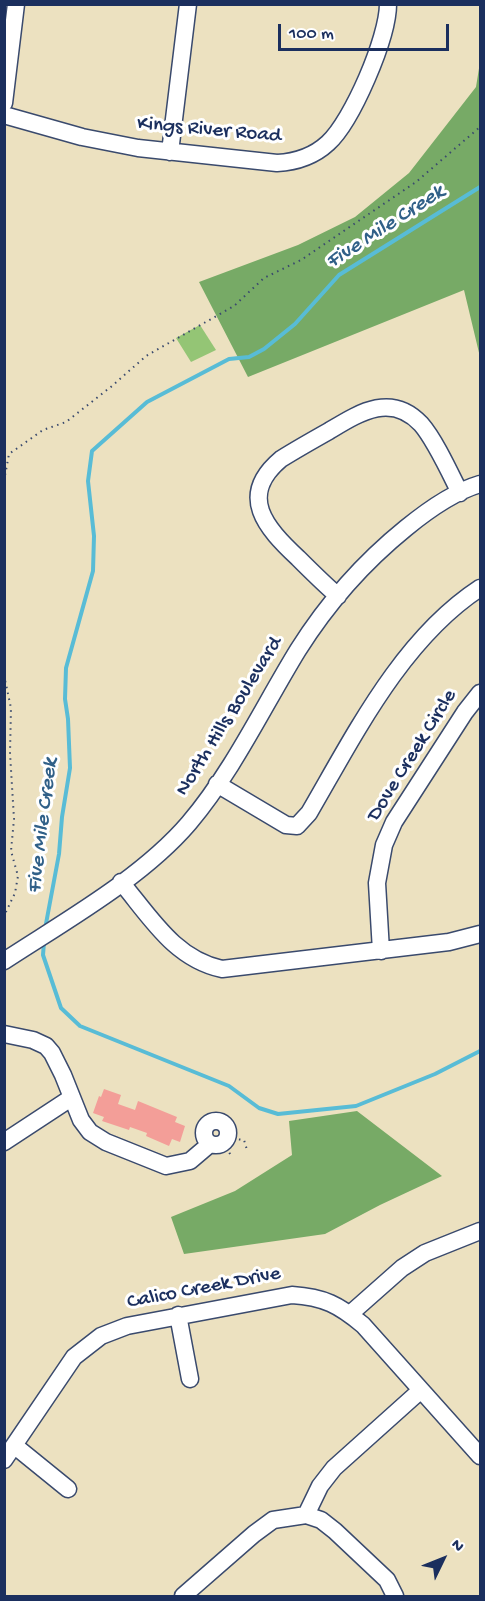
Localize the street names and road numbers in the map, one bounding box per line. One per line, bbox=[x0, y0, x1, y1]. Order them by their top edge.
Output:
street label: Kings River Road bbox=[136, 112, 282, 150]
street label: North Hills Boulevard bbox=[171, 633, 289, 801]
street label: Dove Creek Circle bbox=[362, 686, 464, 826]
street label: Calico Creek Drive bbox=[125, 1262, 283, 1316]

